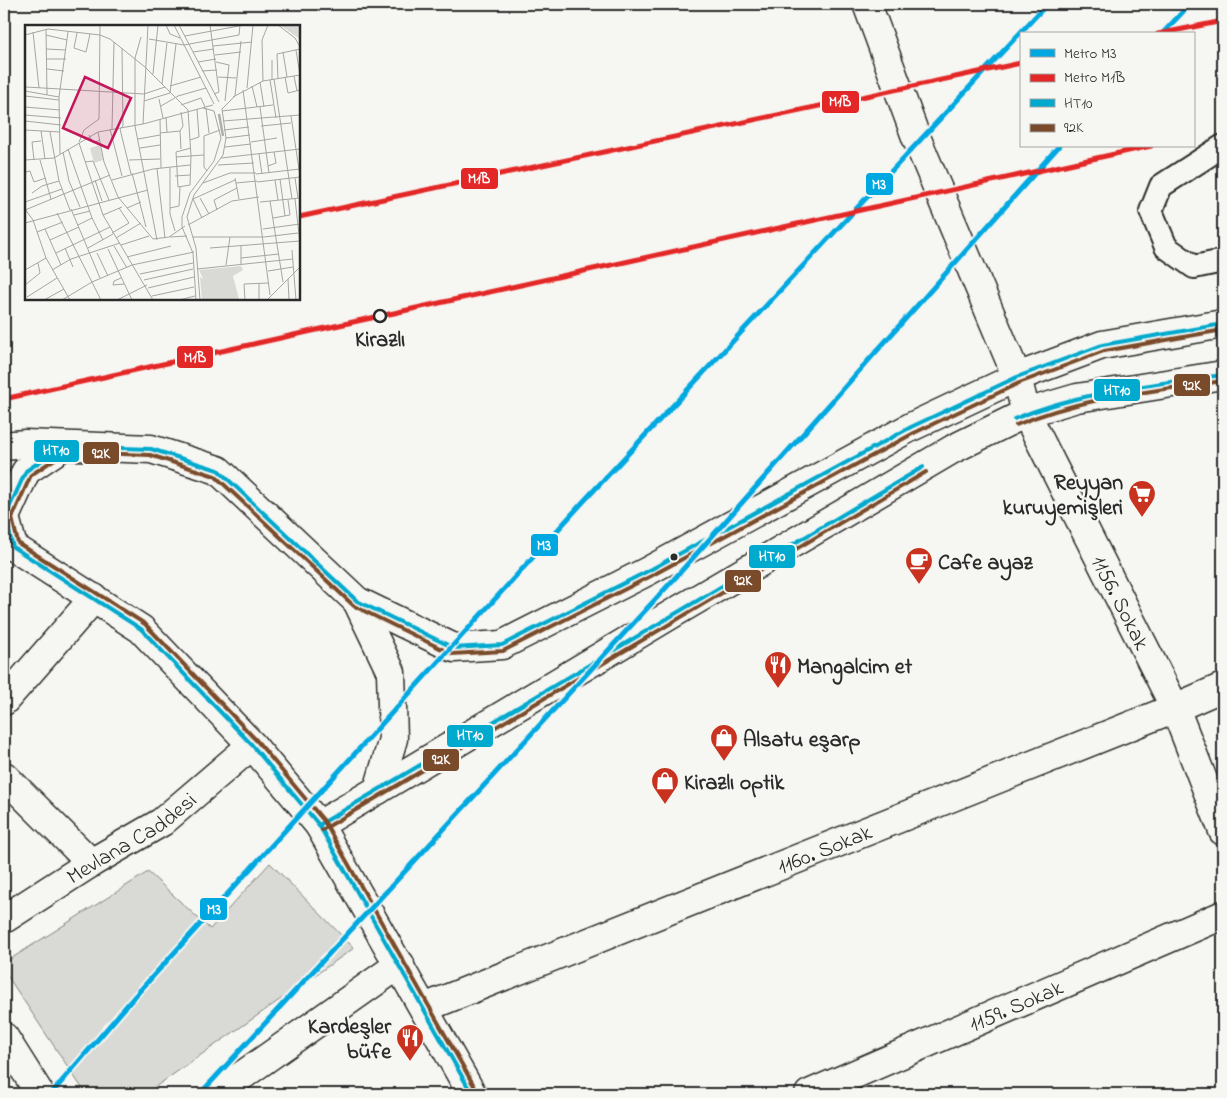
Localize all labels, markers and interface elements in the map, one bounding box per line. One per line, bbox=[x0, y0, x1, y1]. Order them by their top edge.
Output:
inset map bbox=[25, 25, 300, 300]
legend bbox=[1020, 32, 1194, 148]
text: Metro M3 bbox=[1064, 43, 1116, 65]
text: Metro M1B bbox=[1064, 67, 1125, 89]
line badge: M1B bbox=[821, 90, 860, 114]
text: M1B bbox=[829, 92, 852, 113]
text: HT10 bbox=[1064, 93, 1093, 115]
text: 92K bbox=[1064, 117, 1084, 139]
line badge: M1B bbox=[460, 167, 499, 190]
text: M1B bbox=[468, 169, 491, 190]
line badge: M3 bbox=[865, 172, 894, 196]
text: M3 bbox=[872, 175, 886, 196]
marker: Kirazlı bbox=[373, 309, 387, 323]
place label: Kirazlı bbox=[355, 325, 405, 357]
line badge: M1B bbox=[176, 345, 214, 369]
text: M1B bbox=[184, 348, 207, 369]
line badge: 92K bbox=[1173, 373, 1211, 397]
text: 92K bbox=[1182, 376, 1202, 397]
line badge: HT10 bbox=[1093, 378, 1141, 402]
text: HT10 bbox=[1104, 381, 1130, 402]
line badge: HT10 bbox=[33, 439, 80, 463]
text: HT10 bbox=[43, 441, 69, 462]
line badge: 92K bbox=[82, 441, 120, 465]
text: 92K bbox=[91, 444, 111, 465]
place label: Reyyan kuruyemişleri bbox=[1003, 468, 1123, 526]
supermarket icon: Reyyan kuruyemişleri bbox=[1127, 479, 1157, 518]
line badge: M3 bbox=[530, 533, 559, 557]
text: M3 bbox=[537, 536, 551, 557]
line badge: HT10 bbox=[748, 544, 796, 569]
cafe icon: Cafe ayaz bbox=[904, 546, 934, 585]
text: HT10 bbox=[759, 547, 785, 568]
place label: Cafe ayaz bbox=[938, 548, 1034, 581]
street label: 1156. Sokak bbox=[1081, 550, 1156, 657]
unlabelled marker bbox=[669, 552, 679, 562]
line badge: 92K bbox=[724, 569, 762, 593]
text: 92K bbox=[733, 571, 753, 592]
restaurant icon: Mangalcim et bbox=[763, 650, 793, 689]
place label: Mangalcim et bbox=[797, 652, 913, 685]
shop icon: Alsatu eşarp bbox=[709, 723, 739, 762]
line badge: HT10 bbox=[446, 724, 494, 748]
place label: Alsatu eşarp bbox=[743, 725, 860, 757]
text: HT10 bbox=[457, 726, 483, 747]
line badge: 92K bbox=[422, 748, 460, 772]
text: 92K bbox=[431, 750, 451, 771]
shop icon: Kirazlı optik bbox=[650, 766, 680, 805]
place label: Kirazlı optik bbox=[684, 768, 785, 800]
street label: Mevlana Caddesi bbox=[61, 786, 205, 894]
street label: 1160. Sokak bbox=[773, 817, 878, 884]
line badge: M3 bbox=[199, 897, 228, 921]
text: M3 bbox=[207, 900, 221, 921]
street label: 1159. Sokak bbox=[965, 973, 1069, 1042]
place label: Kardeşler büfe bbox=[308, 1012, 392, 1069]
restaurant icon: Kardeşler büfe bbox=[395, 1023, 425, 1062]

